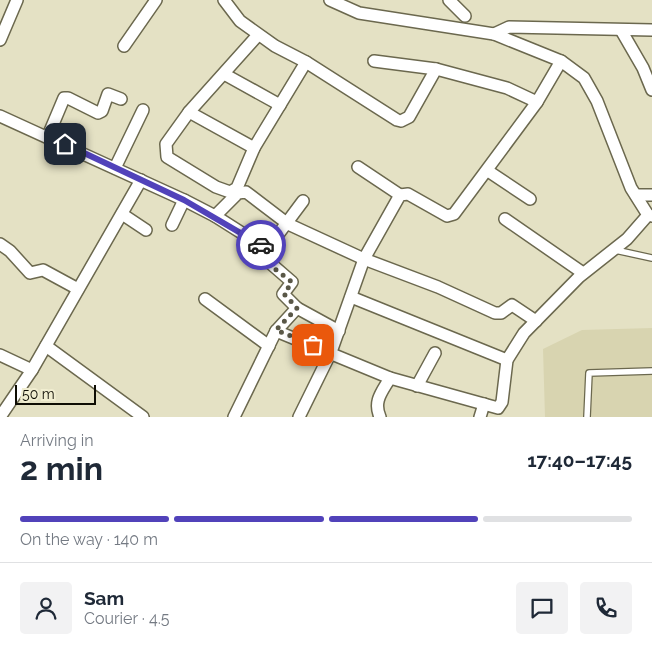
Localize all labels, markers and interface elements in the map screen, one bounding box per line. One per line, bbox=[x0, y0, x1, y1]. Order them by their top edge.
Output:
pin bbox=[44, 123, 86, 165]
icon: home bbox=[51, 130, 79, 158]
courier bbox=[236, 220, 286, 270]
icon: car bbox=[247, 231, 275, 259]
pin bbox=[292, 324, 334, 366]
icon: bag bbox=[299, 331, 327, 359]
scale bar bbox=[15, 382, 96, 405]
text: 50 m bbox=[22, 386, 55, 402]
text: Arriving in bbox=[20, 431, 94, 450]
text: 17:40–17:45 bbox=[527, 449, 632, 471]
text: 2 min bbox=[20, 450, 103, 487]
text: On the way · 140 m bbox=[20, 530, 158, 549]
button: person bbox=[20, 582, 72, 634]
button: chat bbox=[516, 582, 568, 634]
button: phone bbox=[580, 582, 632, 634]
text: Sam bbox=[84, 587, 124, 609]
text: Courier · 4.5 bbox=[84, 609, 169, 628]

